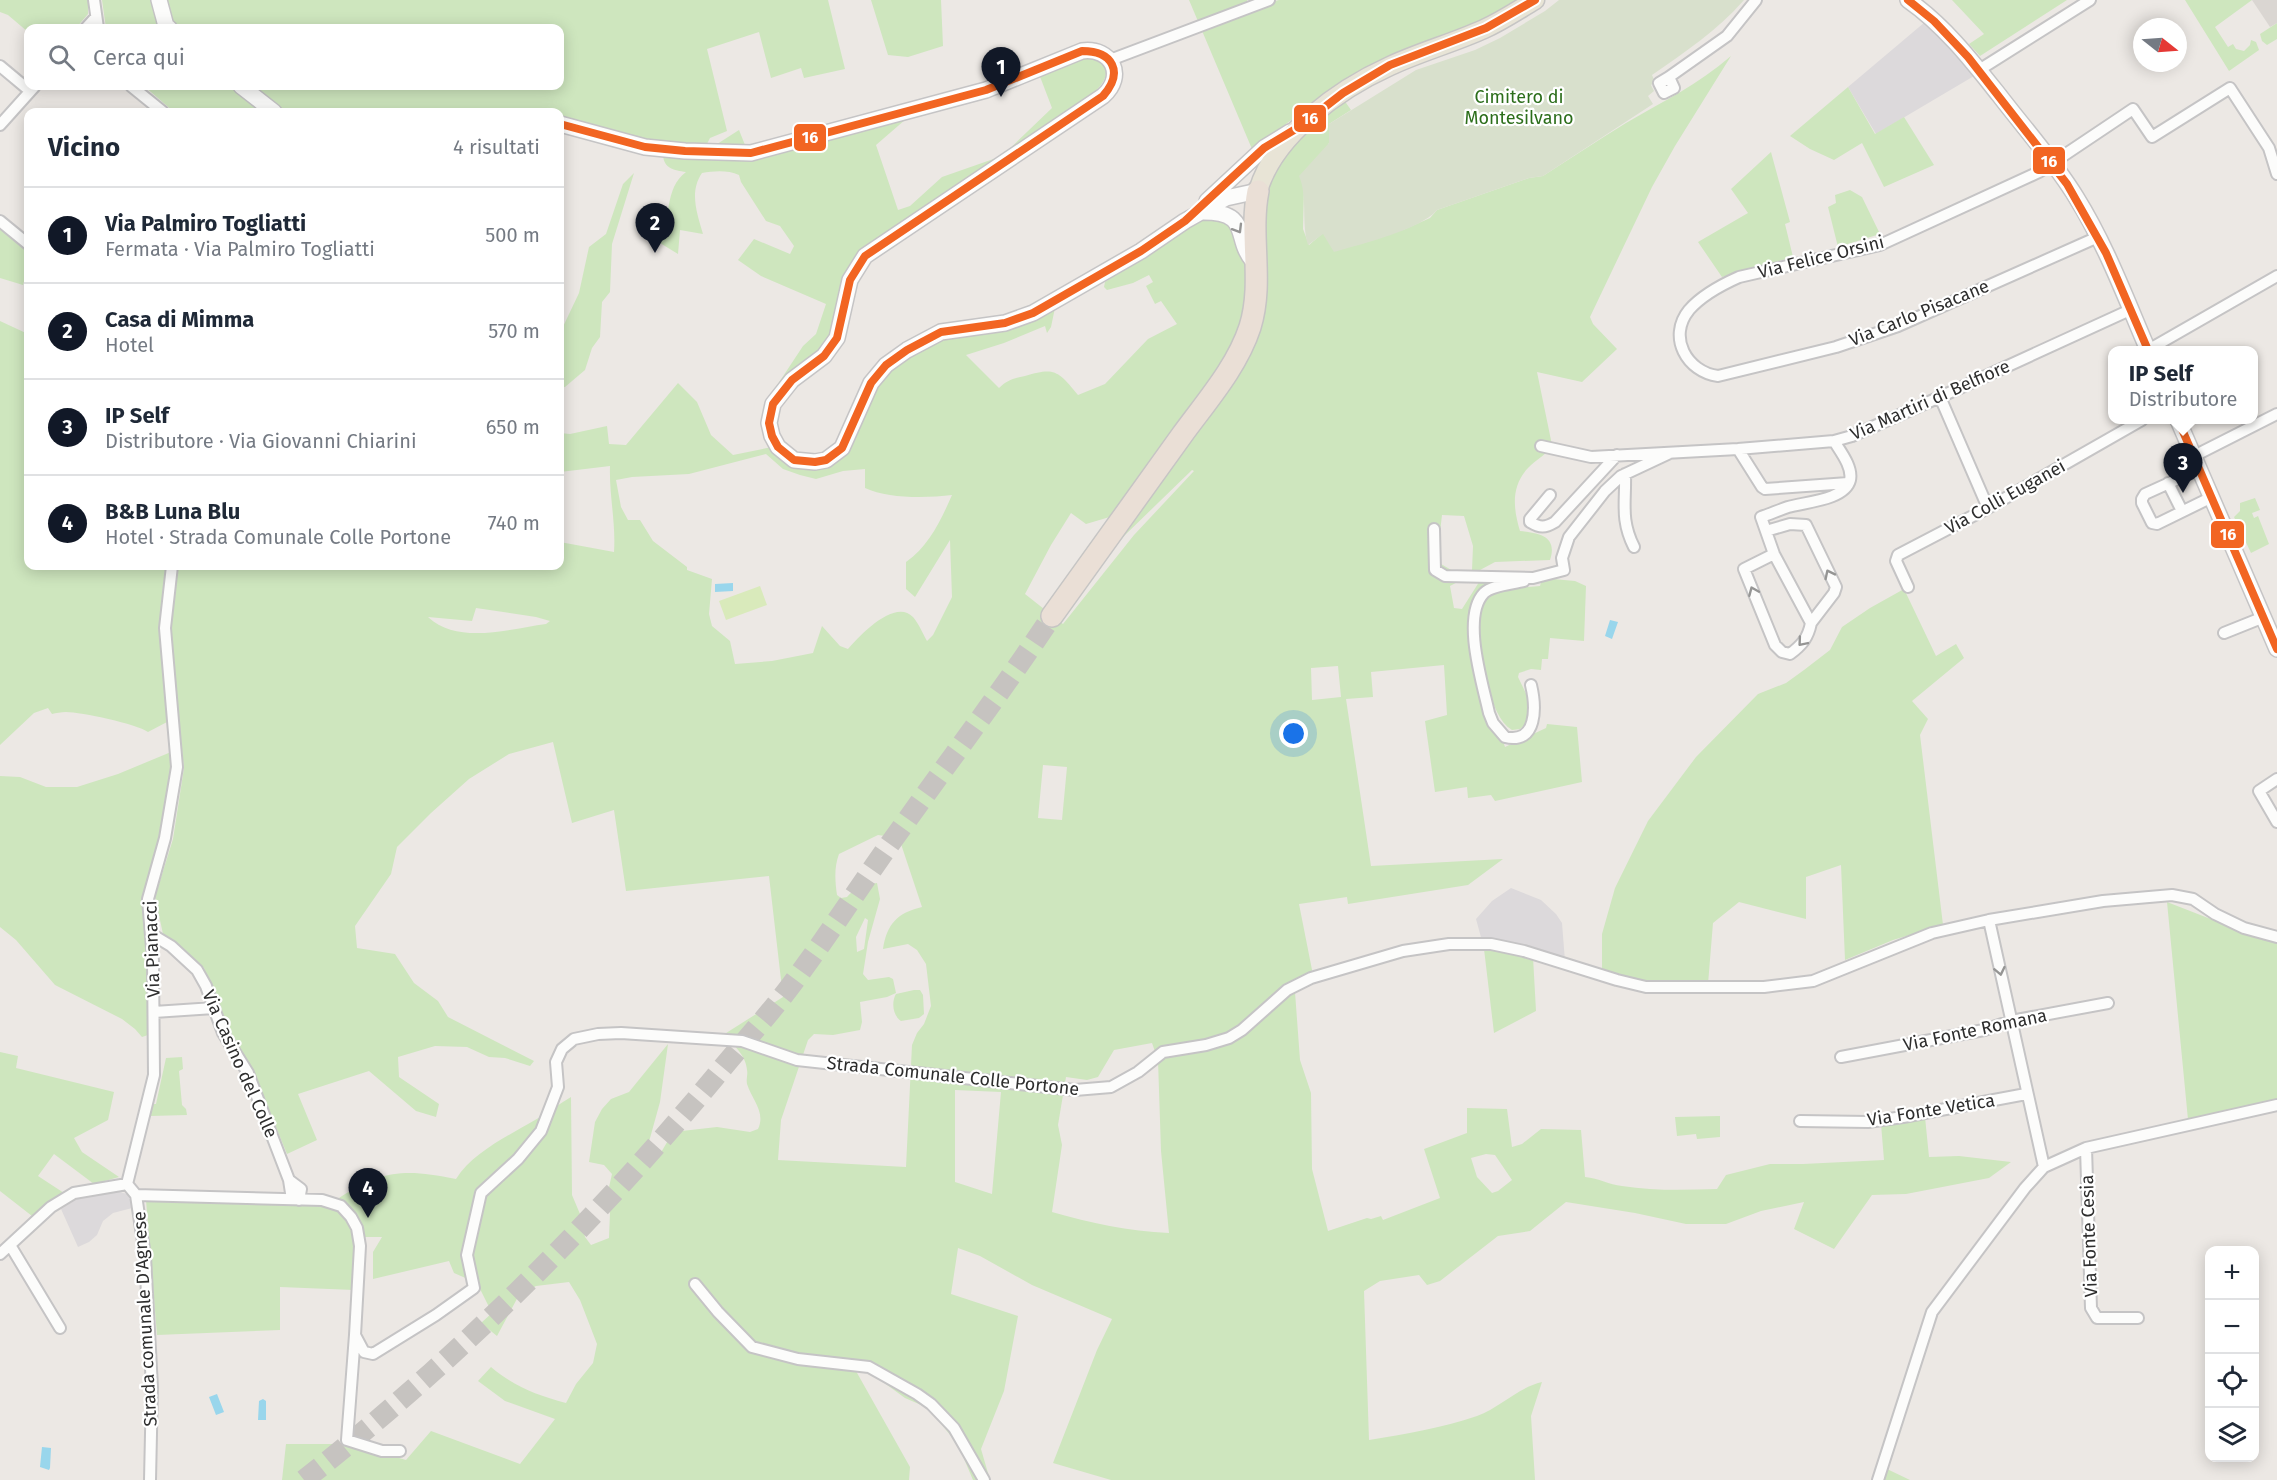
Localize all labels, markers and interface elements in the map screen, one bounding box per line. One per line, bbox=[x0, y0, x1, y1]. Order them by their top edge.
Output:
north arrow bbox=[2133, 18, 2187, 72]
search box bbox=[24, 24, 564, 90]
icon: search bbox=[45, 41, 78, 74]
text: Cerca qui bbox=[93, 44, 185, 71]
pin: 1 bbox=[982, 48, 1020, 97]
park label: Cimitero di Montesilvano bbox=[1464, 86, 1574, 129]
line badge: 16 bbox=[1293, 104, 1327, 133]
text: 16 bbox=[1302, 109, 1318, 128]
line badge: 16 bbox=[793, 123, 827, 152]
text: 16 bbox=[802, 128, 818, 147]
text: Vicino bbox=[48, 132, 120, 163]
text: 4 risultati bbox=[453, 135, 540, 159]
line badge: 16 bbox=[2032, 146, 2066, 175]
text: 16 bbox=[2041, 152, 2057, 171]
pin: 2 bbox=[636, 204, 674, 253]
text: Via Palmiro Togliatti bbox=[105, 210, 306, 237]
one-way arrow bbox=[1231, 222, 1242, 233]
text: 1 bbox=[63, 223, 72, 247]
text: 500 m bbox=[485, 223, 540, 247]
street label: Via Felice Orsini bbox=[1756, 231, 1886, 283]
text: Fermata · Via Palmiro Togliatti bbox=[105, 237, 375, 261]
street label: Via Carlo Pisacane bbox=[1846, 275, 1992, 351]
text: Casa di Mimma bbox=[105, 306, 254, 333]
text: 2 bbox=[62, 319, 73, 343]
text: 570 m bbox=[488, 319, 540, 343]
text: Hotel bbox=[105, 333, 154, 357]
popup bbox=[2108, 346, 2258, 424]
street label: Via Martiri di Belfiore bbox=[1847, 355, 2013, 445]
text: IP Self bbox=[2129, 360, 2193, 387]
text: Distributore bbox=[2129, 387, 2237, 411]
text: IP Self bbox=[105, 402, 169, 429]
text: 3 bbox=[62, 415, 73, 439]
text: 650 m bbox=[486, 415, 540, 439]
text: Distributore · Via Giovanni Chiarini bbox=[105, 429, 417, 453]
pin: 3 bbox=[2164, 444, 2202, 493]
street label: Via Colli Euganei bbox=[1941, 455, 2069, 539]
text: B&B Luna Blu bbox=[105, 498, 240, 525]
text: 4 bbox=[62, 511, 73, 535]
text: 740 m bbox=[488, 511, 540, 535]
line badge: 16 bbox=[2210, 520, 2245, 549]
text: Hotel · Strada Comunale Colle Portone bbox=[105, 525, 451, 549]
text: 16 bbox=[2220, 525, 2236, 544]
one-way arrow bbox=[1825, 570, 1837, 581]
one-way arrow bbox=[1748, 587, 1760, 598]
one-way arrow bbox=[1798, 635, 1809, 646]
your location bbox=[1279, 719, 1308, 748]
street label: Via Pianacci bbox=[139, 900, 165, 998]
one-way arrow bbox=[1993, 966, 2006, 976]
street label: Via Casino del Colle bbox=[197, 987, 283, 1141]
street label: Via Fonte Romana bbox=[1901, 1004, 2049, 1056]
street label: Strada Comunale Colle Portone bbox=[826, 1052, 1080, 1100]
street label: Via Fonte Vetica bbox=[1866, 1089, 1996, 1131]
pin: 4 bbox=[348, 1168, 388, 1218]
street label: Via Fonte Cesia bbox=[2076, 1174, 2102, 1298]
street label: Strada comunale D'Agnese bbox=[128, 1211, 162, 1427]
map controls bbox=[2205, 1246, 2259, 1462]
button: + bbox=[2205, 1246, 2259, 1300]
button: − bbox=[2205, 1300, 2259, 1354]
button: locate bbox=[2205, 1354, 2259, 1408]
button: layers bbox=[2205, 1408, 2259, 1462]

